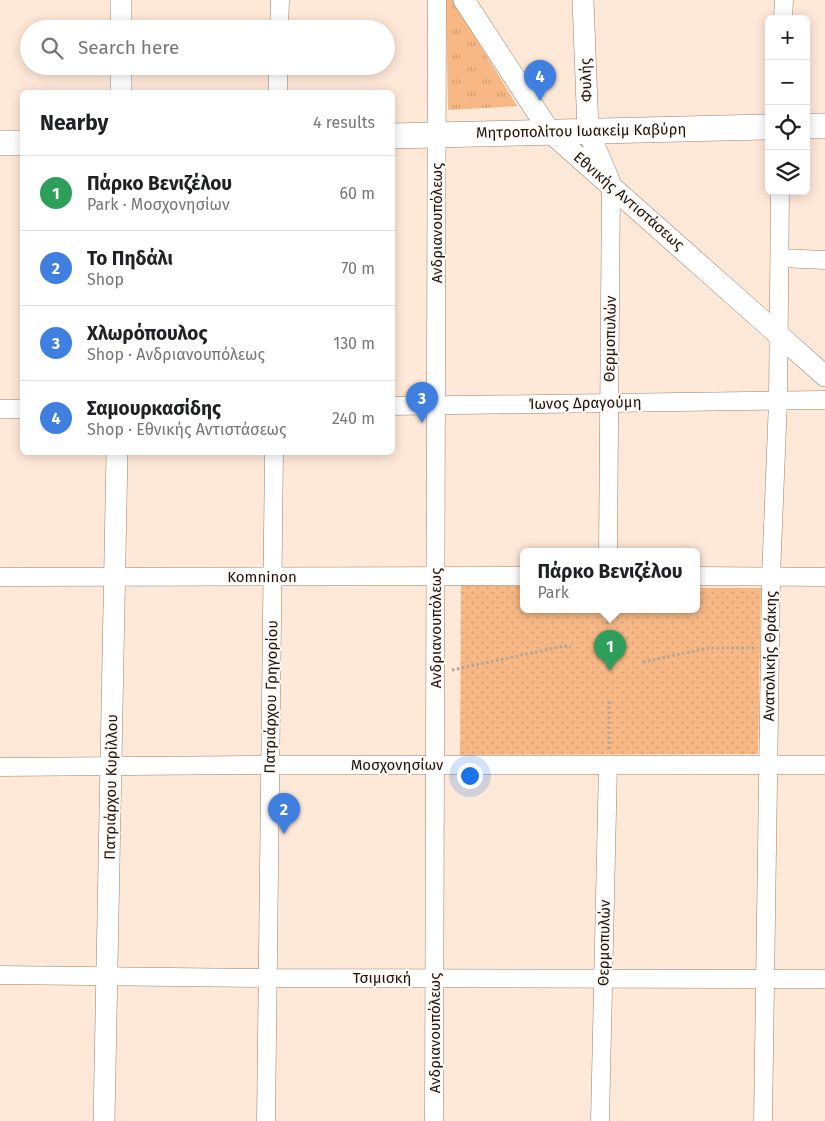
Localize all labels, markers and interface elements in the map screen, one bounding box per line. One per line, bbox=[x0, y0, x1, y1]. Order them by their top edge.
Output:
map controls bbox=[765, 15, 810, 195]
button: + bbox=[765, 15, 810, 60]
search box bbox=[20, 20, 395, 75]
icon: search bbox=[38, 34, 66, 62]
text: Search here bbox=[78, 36, 179, 59]
street label: Φυλής bbox=[576, 58, 596, 102]
pin: 4 bbox=[524, 60, 556, 101]
button: − bbox=[765, 60, 810, 105]
button: locate bbox=[765, 105, 810, 150]
text: Nearby bbox=[40, 110, 108, 136]
text: 4 results bbox=[313, 113, 375, 132]
street label: Μητροπολίτου Ιωακείμ Καβύρη bbox=[476, 120, 686, 142]
street label: Εθνικής Αντιστάσεως bbox=[570, 148, 688, 254]
button: layers bbox=[765, 150, 810, 195]
street label: Ανδριανουπόλεως bbox=[428, 163, 446, 283]
text: Πάρκο Βενιζέλου bbox=[87, 172, 232, 195]
text: 1 bbox=[52, 184, 60, 203]
text: 60 m bbox=[340, 184, 375, 203]
text: Park · Μοσχονησίων bbox=[87, 195, 230, 214]
text: Το Πηδάλι bbox=[87, 247, 173, 270]
text: 2 bbox=[52, 259, 60, 278]
text: 70 m bbox=[341, 259, 375, 278]
text: Shop bbox=[87, 270, 124, 289]
street label: Θερμοπυλών bbox=[600, 295, 620, 382]
text: Χλωρόπουλος bbox=[87, 322, 207, 345]
text: 3 bbox=[52, 334, 60, 353]
text: 130 m bbox=[333, 334, 375, 353]
text: Shop · Ανδριανουπόλεως bbox=[87, 345, 265, 364]
pin: 3 bbox=[406, 382, 438, 423]
street label: Ίωνος Δραγούμη bbox=[528, 393, 642, 413]
text: Σαμουρκασίδης bbox=[87, 397, 221, 420]
text: 4 bbox=[51, 409, 61, 428]
text: 240 m bbox=[332, 409, 375, 428]
text: Shop · Εθνικής Αντιστάσεως bbox=[87, 420, 286, 439]
popup bbox=[520, 548, 700, 613]
text: Πάρκο Βενιζέλου bbox=[537, 560, 683, 583]
street label: Komninon bbox=[227, 568, 297, 586]
street label: Ανδριανουπόλεως bbox=[427, 568, 445, 688]
text: Park bbox=[537, 583, 569, 602]
street label: Ανατολικής Θράκης bbox=[760, 591, 780, 721]
street label: Πατριάρχου Γρηγορίου bbox=[261, 620, 281, 774]
pin: 1 bbox=[594, 630, 626, 671]
street label: Πατριάρχου Κυρίλλου bbox=[101, 714, 121, 860]
street label: Μοσχονησίων bbox=[351, 756, 444, 774]
your location bbox=[457, 763, 483, 789]
pin: 2 bbox=[268, 793, 300, 834]
street label: Θερμοπυλών bbox=[594, 899, 614, 986]
street label: Τσιμισκή bbox=[353, 969, 411, 987]
street label: Ανδριανουπόλεως bbox=[426, 973, 444, 1093]

